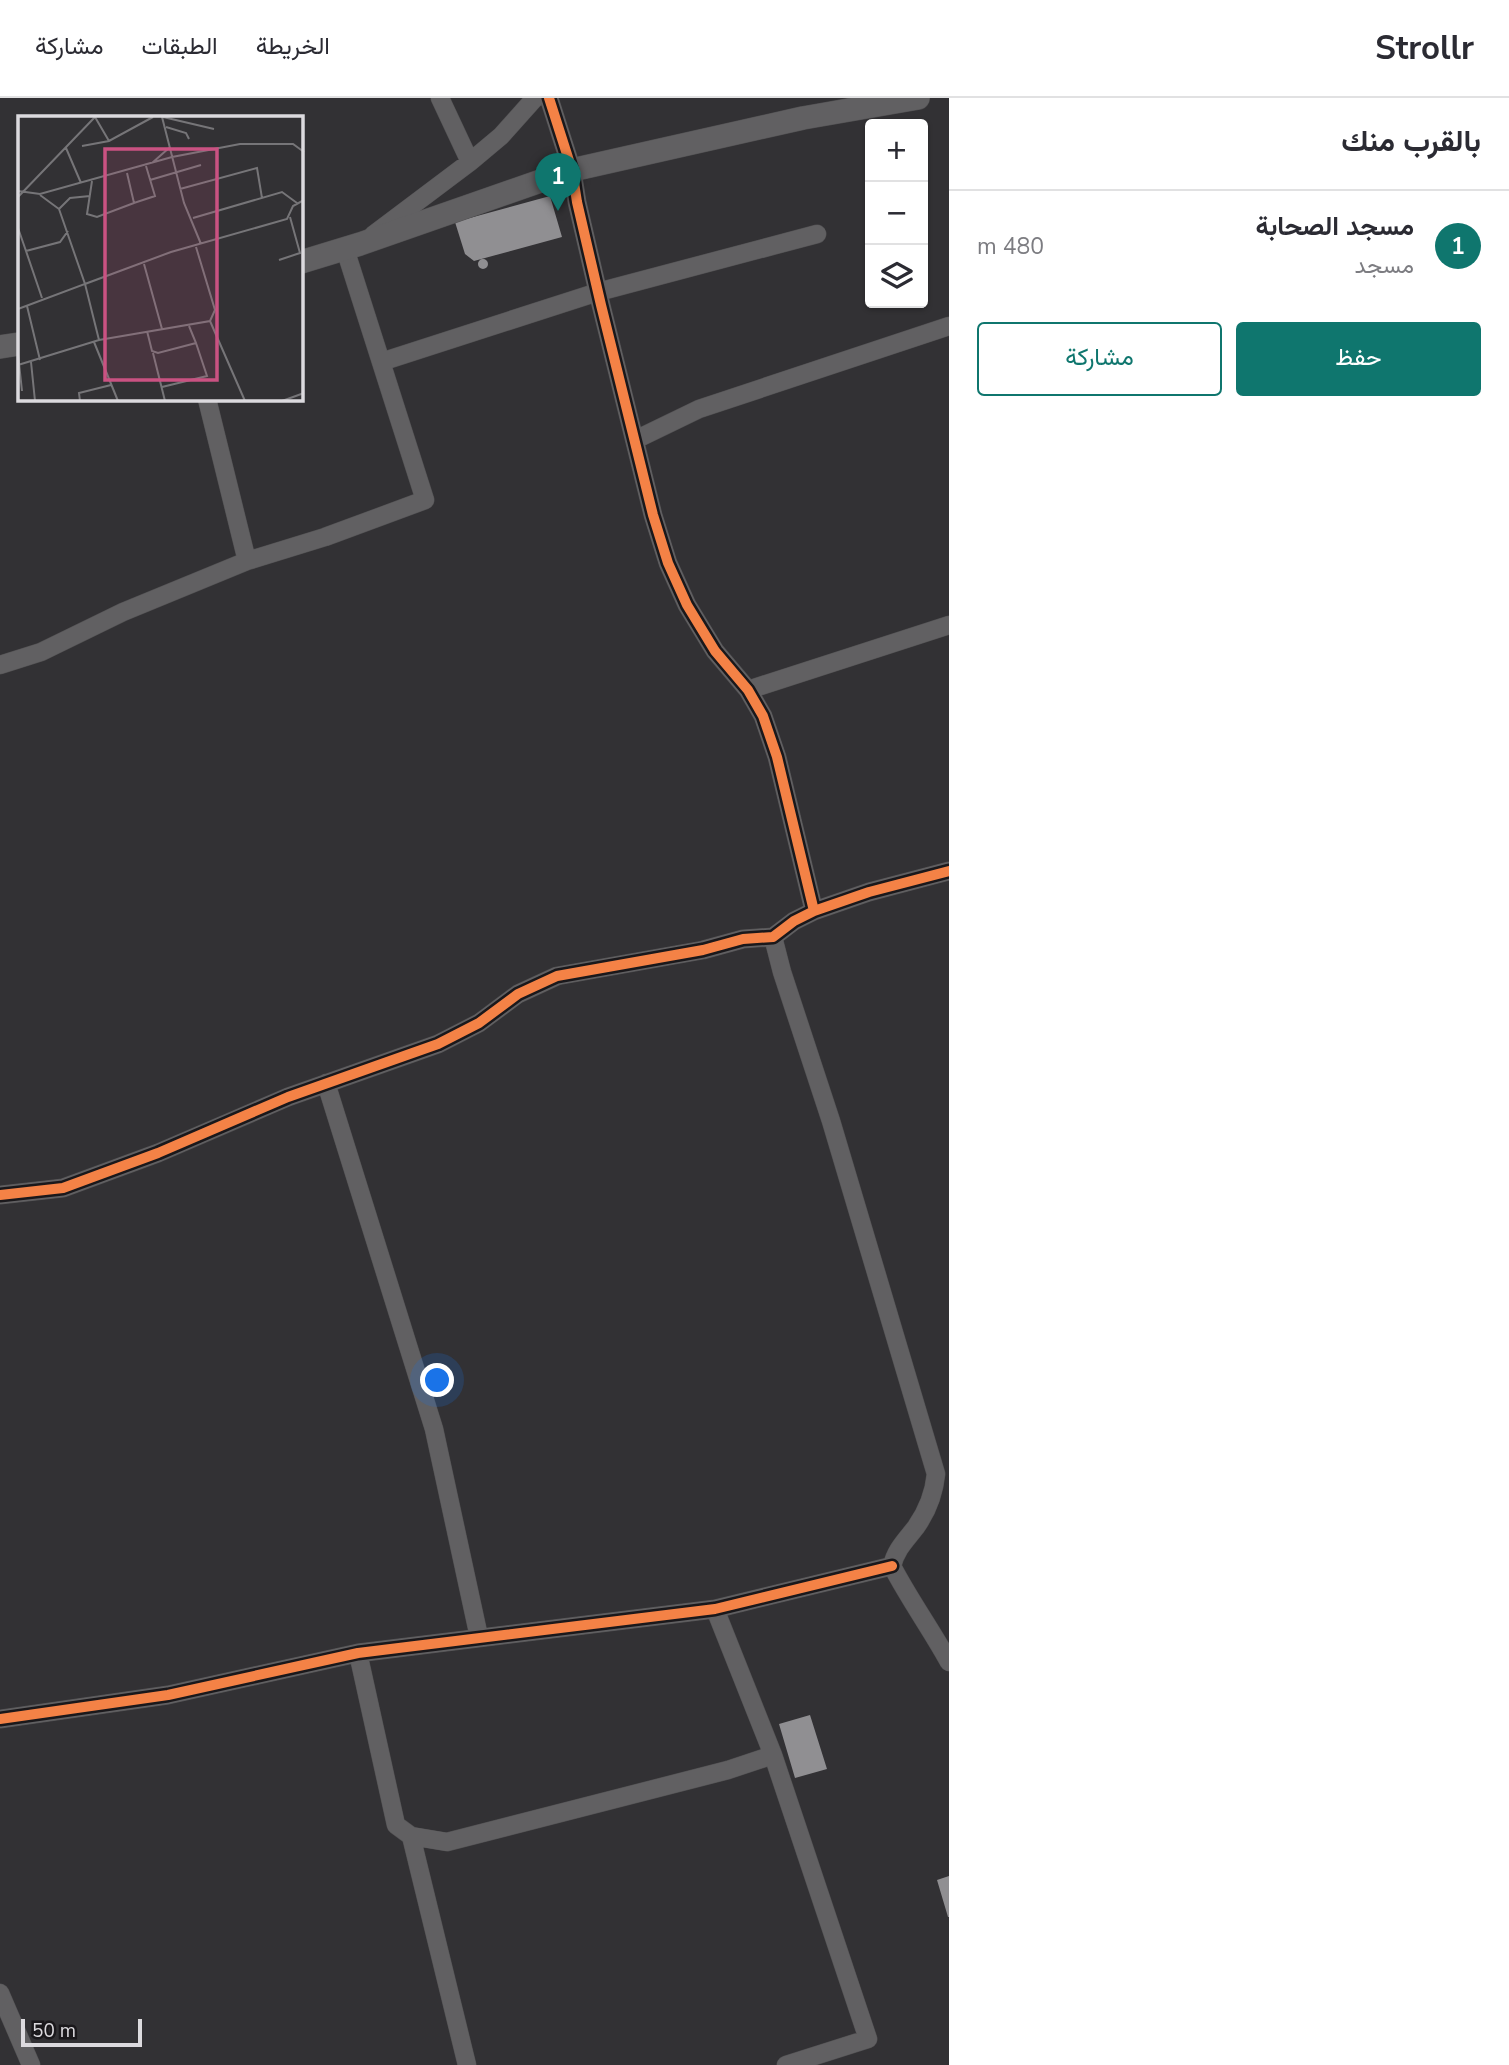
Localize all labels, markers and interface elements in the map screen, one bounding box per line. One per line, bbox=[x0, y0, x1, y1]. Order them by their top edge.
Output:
text: Strollr bbox=[1375, 26, 1474, 71]
text: مشاركة bbox=[35, 30, 103, 62]
text: الطبقات bbox=[141, 30, 218, 62]
text: الخريطة bbox=[256, 30, 330, 62]
inset map bbox=[18, 116, 303, 401]
map controls bbox=[865, 119, 928, 308]
button: + bbox=[865, 119, 928, 182]
text: بالقرب منك bbox=[1341, 121, 1481, 162]
pin: 1 bbox=[535, 153, 581, 211]
button: − bbox=[865, 182, 928, 245]
text: مسجد الصحابة bbox=[1256, 209, 1414, 244]
text: 480 m bbox=[977, 231, 1044, 262]
text: 1 bbox=[1451, 231, 1465, 262]
button: layers bbox=[865, 245, 928, 308]
text: مسجد bbox=[1354, 250, 1414, 281]
button: مشاركة bbox=[977, 322, 1222, 396]
button: حفظ bbox=[1236, 322, 1481, 396]
your location bbox=[420, 1363, 454, 1397]
scale bar bbox=[21, 2016, 142, 2048]
text: 50 m bbox=[32, 2018, 76, 2044]

